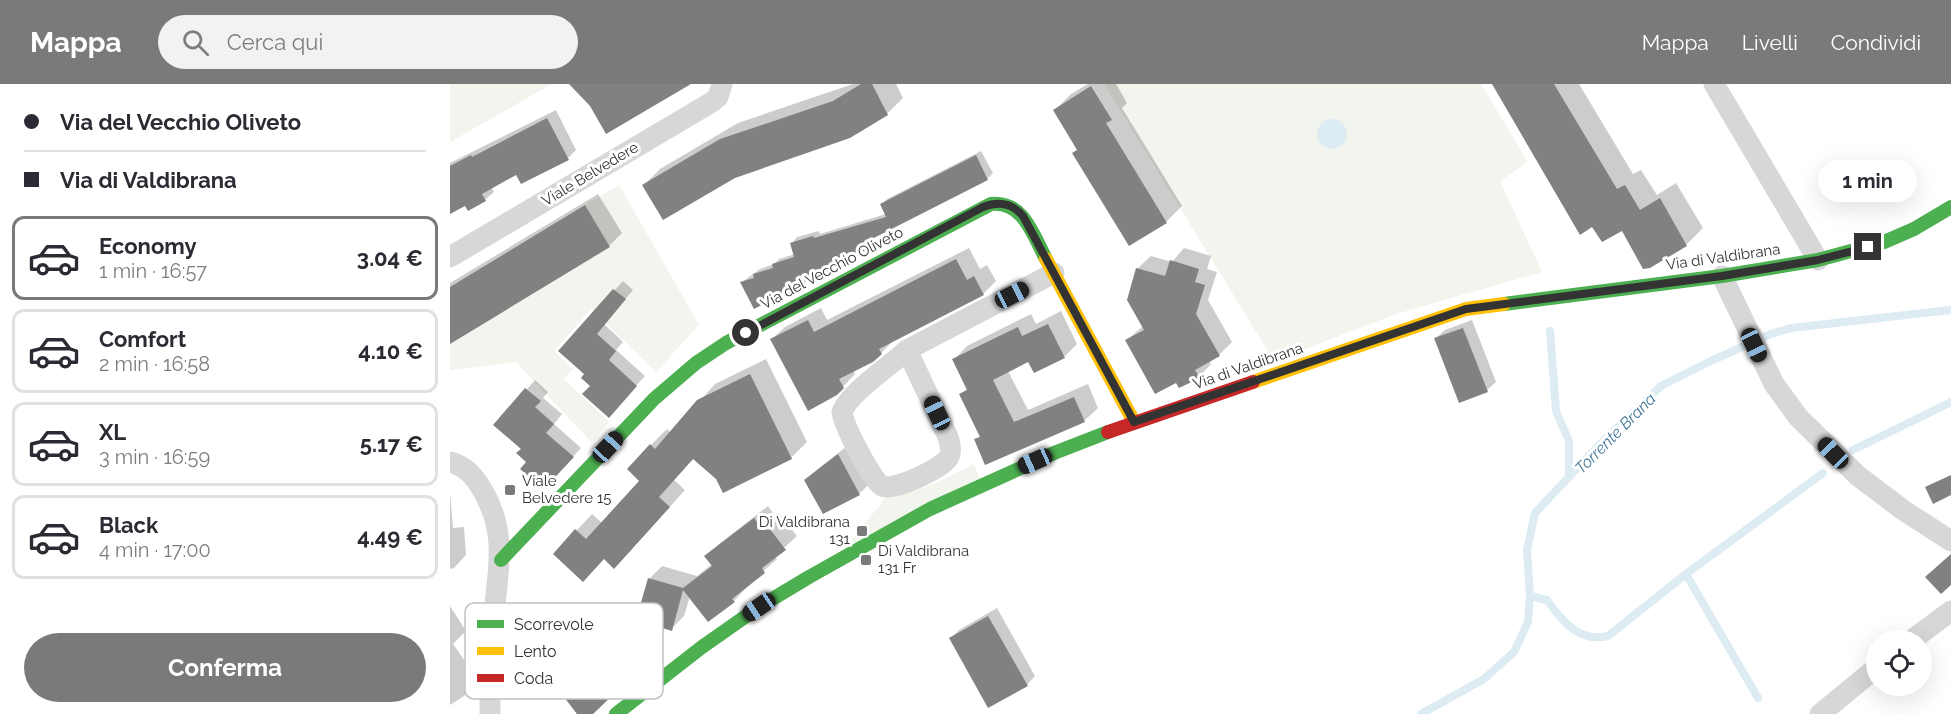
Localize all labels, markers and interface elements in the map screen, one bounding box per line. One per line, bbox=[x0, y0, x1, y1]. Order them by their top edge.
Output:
search box bbox=[158, 15, 578, 69]
text: Mappa bbox=[30, 26, 122, 59]
icon: search bbox=[179, 26, 212, 59]
text: Cerca qui bbox=[227, 29, 323, 55]
text: Mappa bbox=[1642, 30, 1709, 55]
text: Livelli bbox=[1742, 30, 1798, 55]
text: Condividi bbox=[1831, 30, 1921, 55]
text: Via del Vecchio Oliveto bbox=[60, 109, 301, 135]
street label: Viale Belvedere bbox=[538, 138, 642, 210]
callout: 1 min bbox=[1818, 160, 1918, 202]
text: Via di Valdibrana bbox=[60, 167, 237, 193]
text: 1 min bbox=[1842, 169, 1893, 193]
street label: Via del Vecchio Oliveto bbox=[758, 223, 906, 313]
icon: car bbox=[27, 231, 81, 285]
text: Economy bbox=[99, 233, 197, 259]
route end bbox=[1854, 233, 1881, 260]
street label: Via di Valdibrana bbox=[1665, 240, 1781, 274]
text: 3.04 € bbox=[357, 245, 423, 271]
text: 1 min · 16:57 bbox=[99, 259, 207, 283]
car bbox=[992, 279, 1032, 311]
route start bbox=[732, 319, 759, 346]
icon: car bbox=[27, 324, 81, 378]
car bbox=[1738, 325, 1770, 365]
text: Comfort bbox=[99, 326, 186, 352]
text: 4.10 € bbox=[358, 338, 423, 364]
street label: Via di Valdibrana bbox=[1191, 339, 1305, 393]
text: 2 min · 16:58 bbox=[99, 352, 210, 376]
water label: Torrente Brana bbox=[1571, 389, 1660, 478]
car bbox=[921, 393, 953, 433]
icon: car bbox=[27, 417, 81, 471]
text: XL bbox=[99, 419, 126, 445]
car bbox=[589, 428, 627, 466]
text: 5.17 € bbox=[360, 431, 423, 457]
car bbox=[1814, 434, 1852, 472]
text: 3 min · 16:59 bbox=[99, 445, 210, 469]
car bbox=[1015, 445, 1055, 477]
place label: Viale Belvedere 15 bbox=[522, 472, 612, 507]
marker: Viale Belvedere 15 bbox=[503, 483, 517, 497]
icon: car bbox=[27, 510, 81, 564]
text: Black bbox=[99, 512, 158, 538]
place label: Di Valdibrana 131 bbox=[759, 513, 851, 548]
text: 4.49 € bbox=[357, 524, 423, 550]
marker: Di Valdibrana 131 bbox=[855, 524, 869, 538]
text: 4 min · 17:00 bbox=[99, 538, 211, 562]
place label: Di Valdibrana 131 Fr bbox=[878, 542, 969, 577]
marker: Di Valdibrana 131 Fr bbox=[859, 553, 873, 567]
car bbox=[739, 589, 779, 625]
legend bbox=[465, 603, 663, 699]
text: Scorrevole bbox=[514, 615, 594, 634]
map controls bbox=[1866, 630, 1932, 696]
button: locate bbox=[1866, 630, 1932, 696]
button: Conferma bbox=[24, 633, 426, 702]
text: Lento bbox=[514, 642, 557, 661]
text: Coda bbox=[514, 669, 553, 688]

